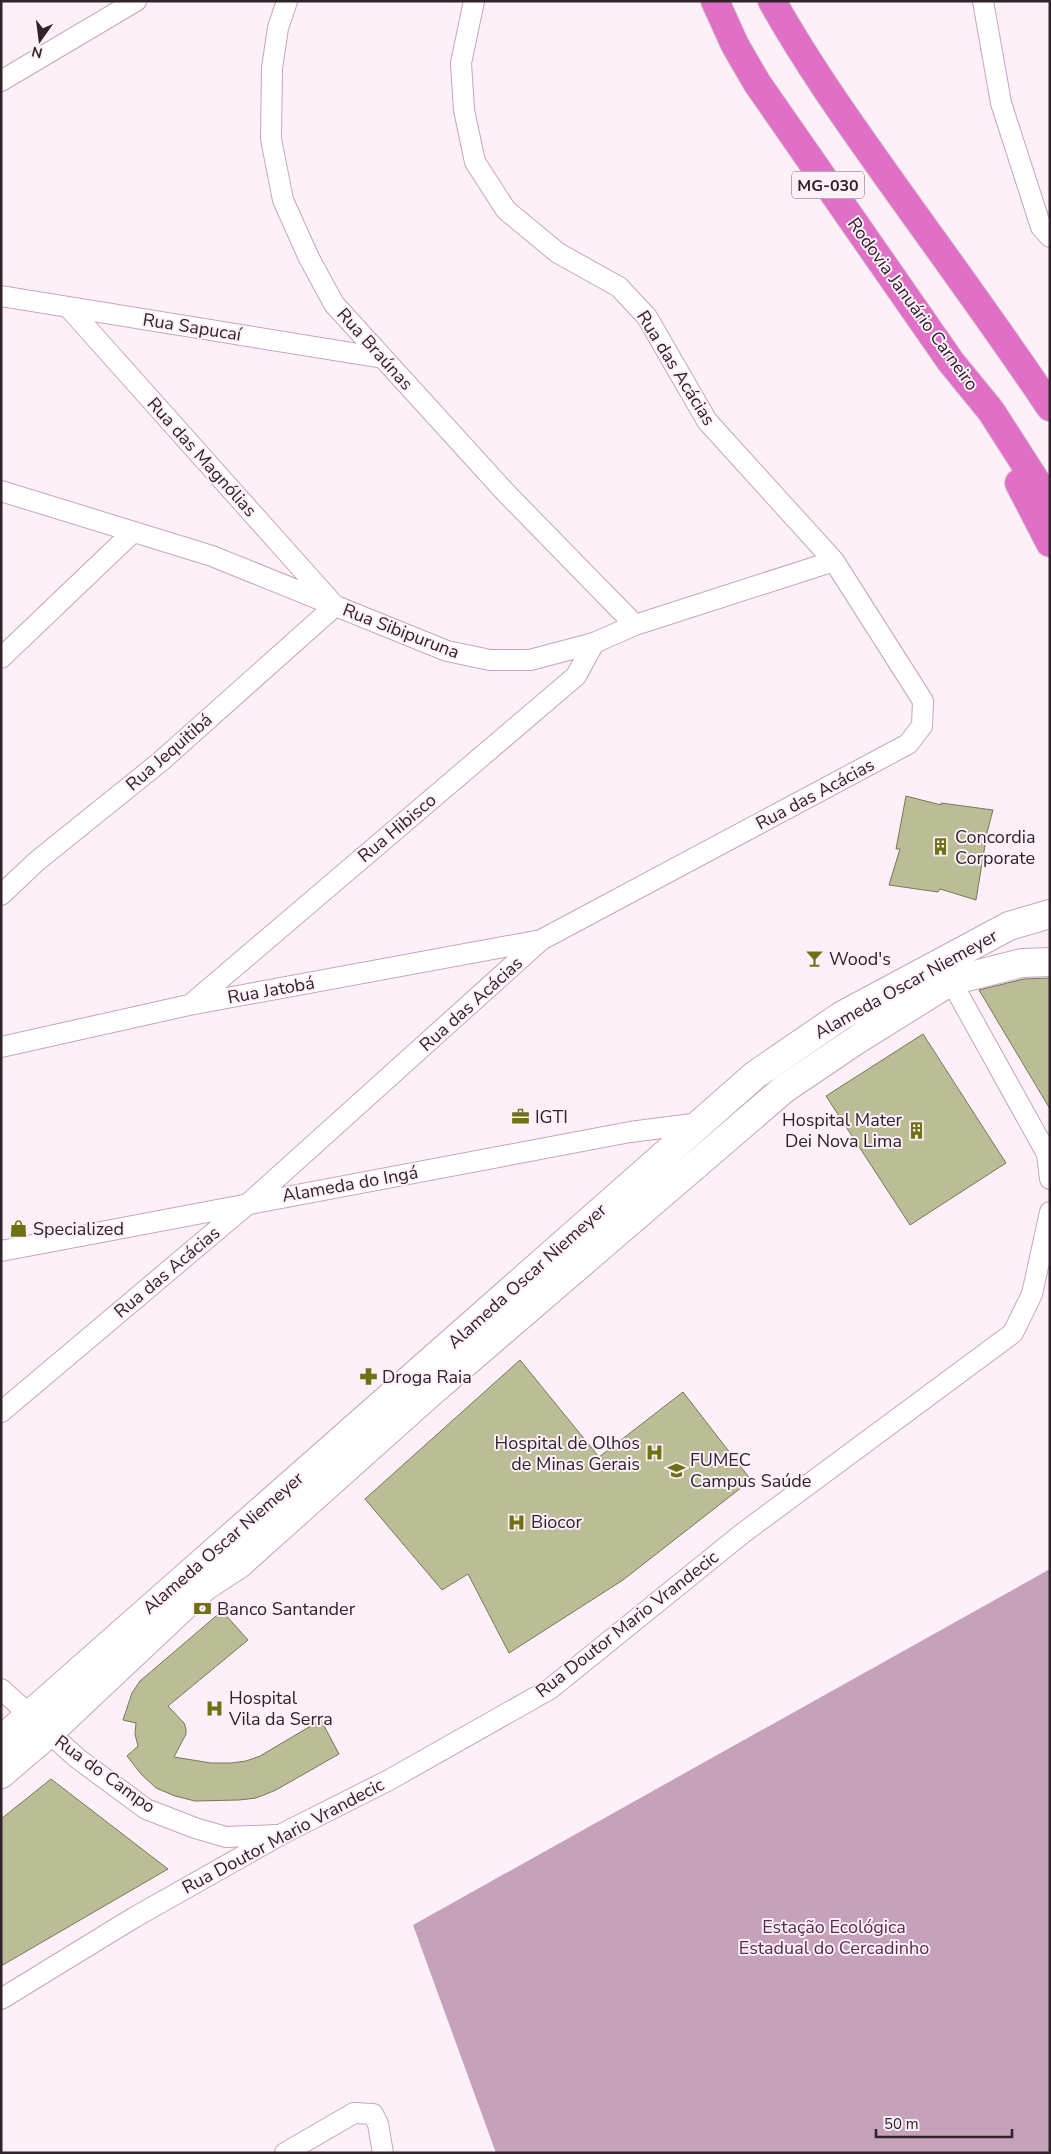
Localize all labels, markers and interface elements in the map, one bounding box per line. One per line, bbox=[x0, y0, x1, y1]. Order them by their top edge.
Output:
north arrow bbox=[15, 15, 65, 65]
text: N bbox=[30, 42, 44, 63]
road number: MG-030 bbox=[792, 172, 864, 198]
street label: Rodovia Januário Carneiro bbox=[842, 213, 984, 395]
street label: Rua Braúnas bbox=[332, 303, 418, 395]
street label: Rua das Acácias bbox=[631, 306, 721, 430]
street label: Rua Sapucaí bbox=[141, 307, 244, 347]
street label: Rua das Magnólias bbox=[142, 392, 262, 522]
street label: Rua Sibipuruna bbox=[339, 598, 463, 664]
street label: Rua Jequitibá bbox=[121, 708, 217, 796]
street label: Rua das Acácias bbox=[751, 753, 879, 835]
street label: Rua Hibisco bbox=[353, 788, 441, 868]
place label: Concordia Corporate bbox=[955, 825, 1035, 870]
building icon: Concordia Corporate bbox=[931, 837, 951, 857]
street label: Alameda Oscar Niemeyer bbox=[810, 923, 1002, 1044]
place label: Wood's bbox=[829, 947, 891, 971]
bar icon: Wood's bbox=[805, 949, 825, 969]
street label: Rua das Acácias bbox=[414, 951, 528, 1057]
street label: Rua Jatobá bbox=[226, 971, 316, 1009]
place label: IGTI bbox=[535, 1105, 568, 1129]
office icon: IGTI bbox=[511, 1107, 531, 1127]
place label: Hospital Mater Dei Nova Lima bbox=[782, 1108, 903, 1153]
building icon: Hospital Mater Dei Nova Lima bbox=[906, 1120, 926, 1140]
street label: Alameda do Ingá bbox=[280, 1160, 420, 1208]
street label: Alameda Oscar Niemeyer bbox=[442, 1198, 612, 1354]
place label: Specialized bbox=[33, 1217, 124, 1241]
shop icon: Specialized bbox=[9, 1219, 29, 1239]
street label: Rua das Acácias bbox=[109, 1221, 225, 1323]
place label: Droga Raia bbox=[382, 1365, 472, 1389]
pharmacy icon: Droga Raia bbox=[358, 1367, 378, 1387]
place label: Hospital de Olhos de Minas Gerais bbox=[494, 1431, 640, 1476]
hospital icon: Hospital de Olhos de Minas Gerais bbox=[644, 1443, 664, 1463]
place label: FUMEC Campus Saúde bbox=[690, 1448, 811, 1493]
school or university icon: FUMEC Campus Saúde bbox=[666, 1460, 686, 1480]
street label: Alameda Oscar Niemeyer bbox=[137, 1466, 309, 1620]
place label: Biocor bbox=[531, 1510, 583, 1534]
hospital icon: Biocor bbox=[507, 1512, 527, 1532]
street label: Rua Doutor Mario Vrandecic bbox=[531, 1545, 723, 1703]
place label: Banco Santander bbox=[217, 1597, 356, 1621]
bank icon: Banco Santander bbox=[193, 1599, 213, 1619]
place label: Hospital Vila da Serra bbox=[228, 1686, 333, 1731]
hospital icon: Hospital Vila da Serra bbox=[205, 1698, 225, 1718]
street label: Rua do Campo bbox=[50, 1729, 160, 1819]
street label: Rua Doutor Mario Vrandecic bbox=[178, 1772, 388, 1900]
park label: Estação Ecológica Estadual do Cercadinho bbox=[739, 1915, 929, 1960]
scale bar bbox=[876, 2106, 1012, 2138]
text: 50 m bbox=[884, 2114, 919, 2134]

